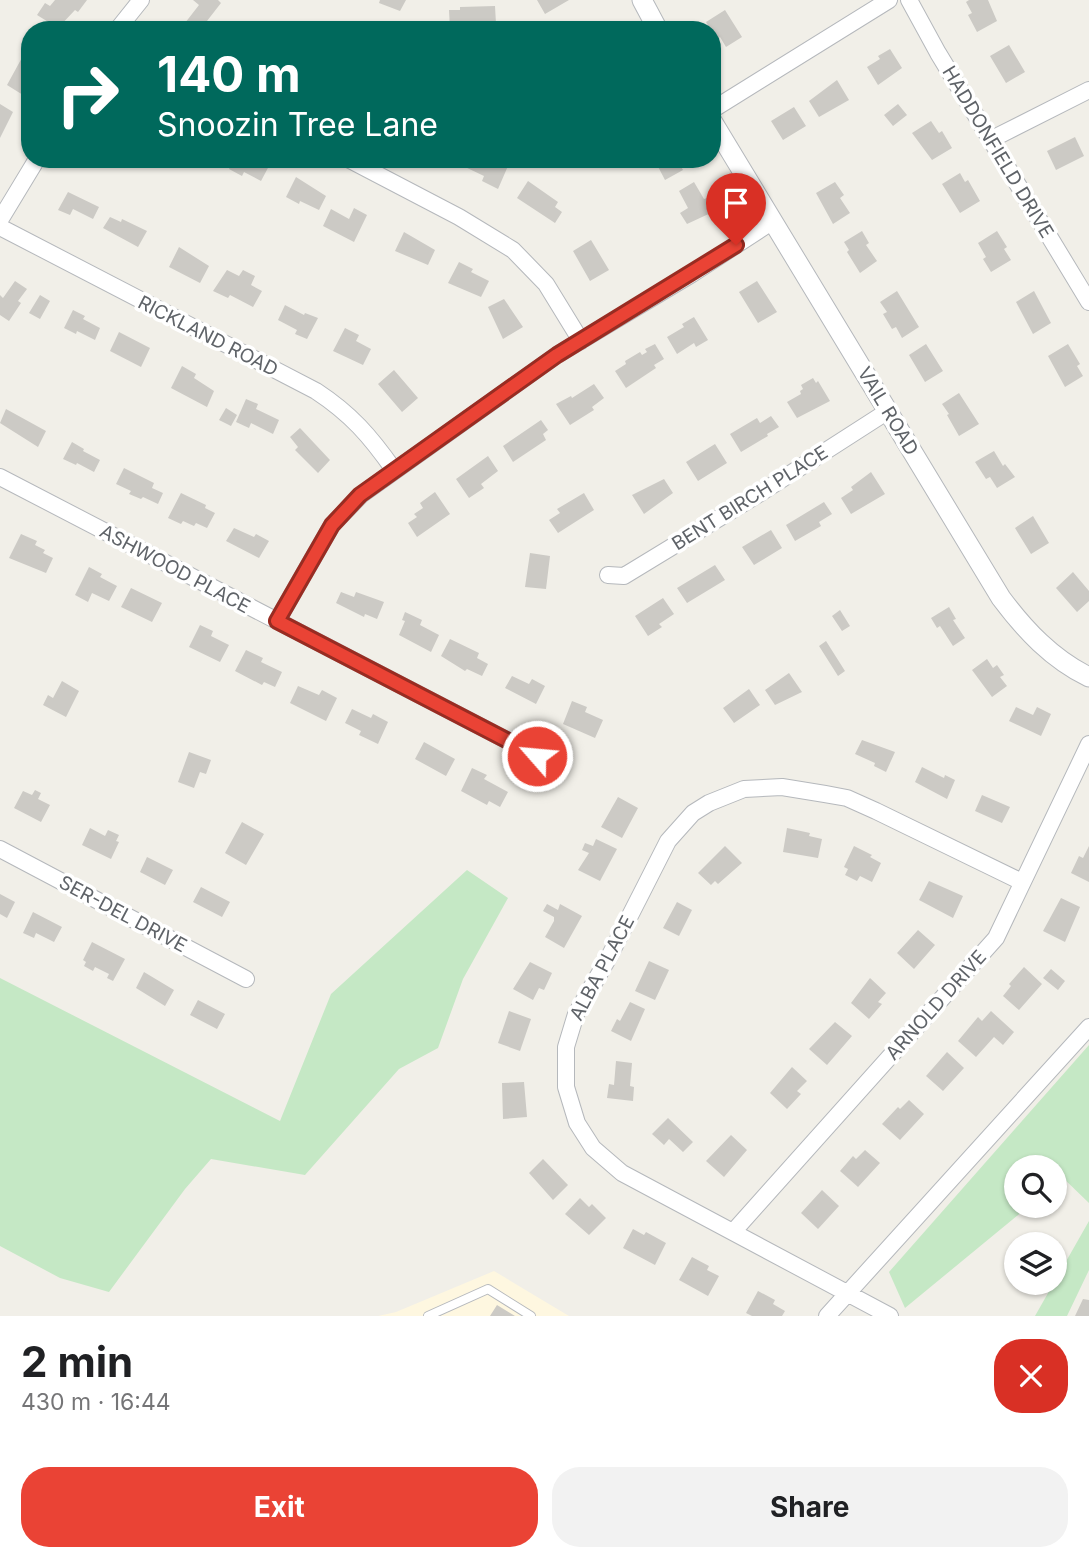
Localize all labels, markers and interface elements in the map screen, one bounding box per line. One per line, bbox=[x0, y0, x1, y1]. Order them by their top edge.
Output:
text: 140 m bbox=[157, 45, 301, 104]
icon: right bbox=[42, 49, 133, 140]
street label: HADDONFIELD DRIVE bbox=[938, 62, 1058, 242]
text: Snoozin Tree Lane bbox=[157, 105, 438, 144]
pin bbox=[706, 173, 766, 245]
icon: arrive bbox=[717, 184, 755, 222]
street label: RICKLAND ROAD bbox=[134, 291, 282, 381]
street label: VAIL ROAD bbox=[853, 363, 923, 459]
street label: BENT BIRCH PLACE bbox=[668, 441, 832, 555]
street label: ASHWOOD PLACE bbox=[96, 520, 254, 618]
position arrow bbox=[500, 719, 574, 793]
street label: SER-DEL DRIVE bbox=[55, 871, 191, 957]
street label: ALBA PLACE bbox=[565, 912, 639, 1024]
street label: ARNOLD DRIVE bbox=[881, 945, 991, 1065]
map controls bbox=[1004, 1155, 1067, 1295]
button: search bbox=[1004, 1155, 1067, 1218]
button: layers bbox=[1004, 1232, 1067, 1295]
text: 2 min bbox=[21, 1336, 133, 1387]
button: close bbox=[994, 1339, 1068, 1413]
text: 430 m · 16:44 bbox=[21, 1388, 171, 1416]
button: Exit bbox=[21, 1467, 538, 1547]
button: Share bbox=[552, 1467, 1068, 1547]

